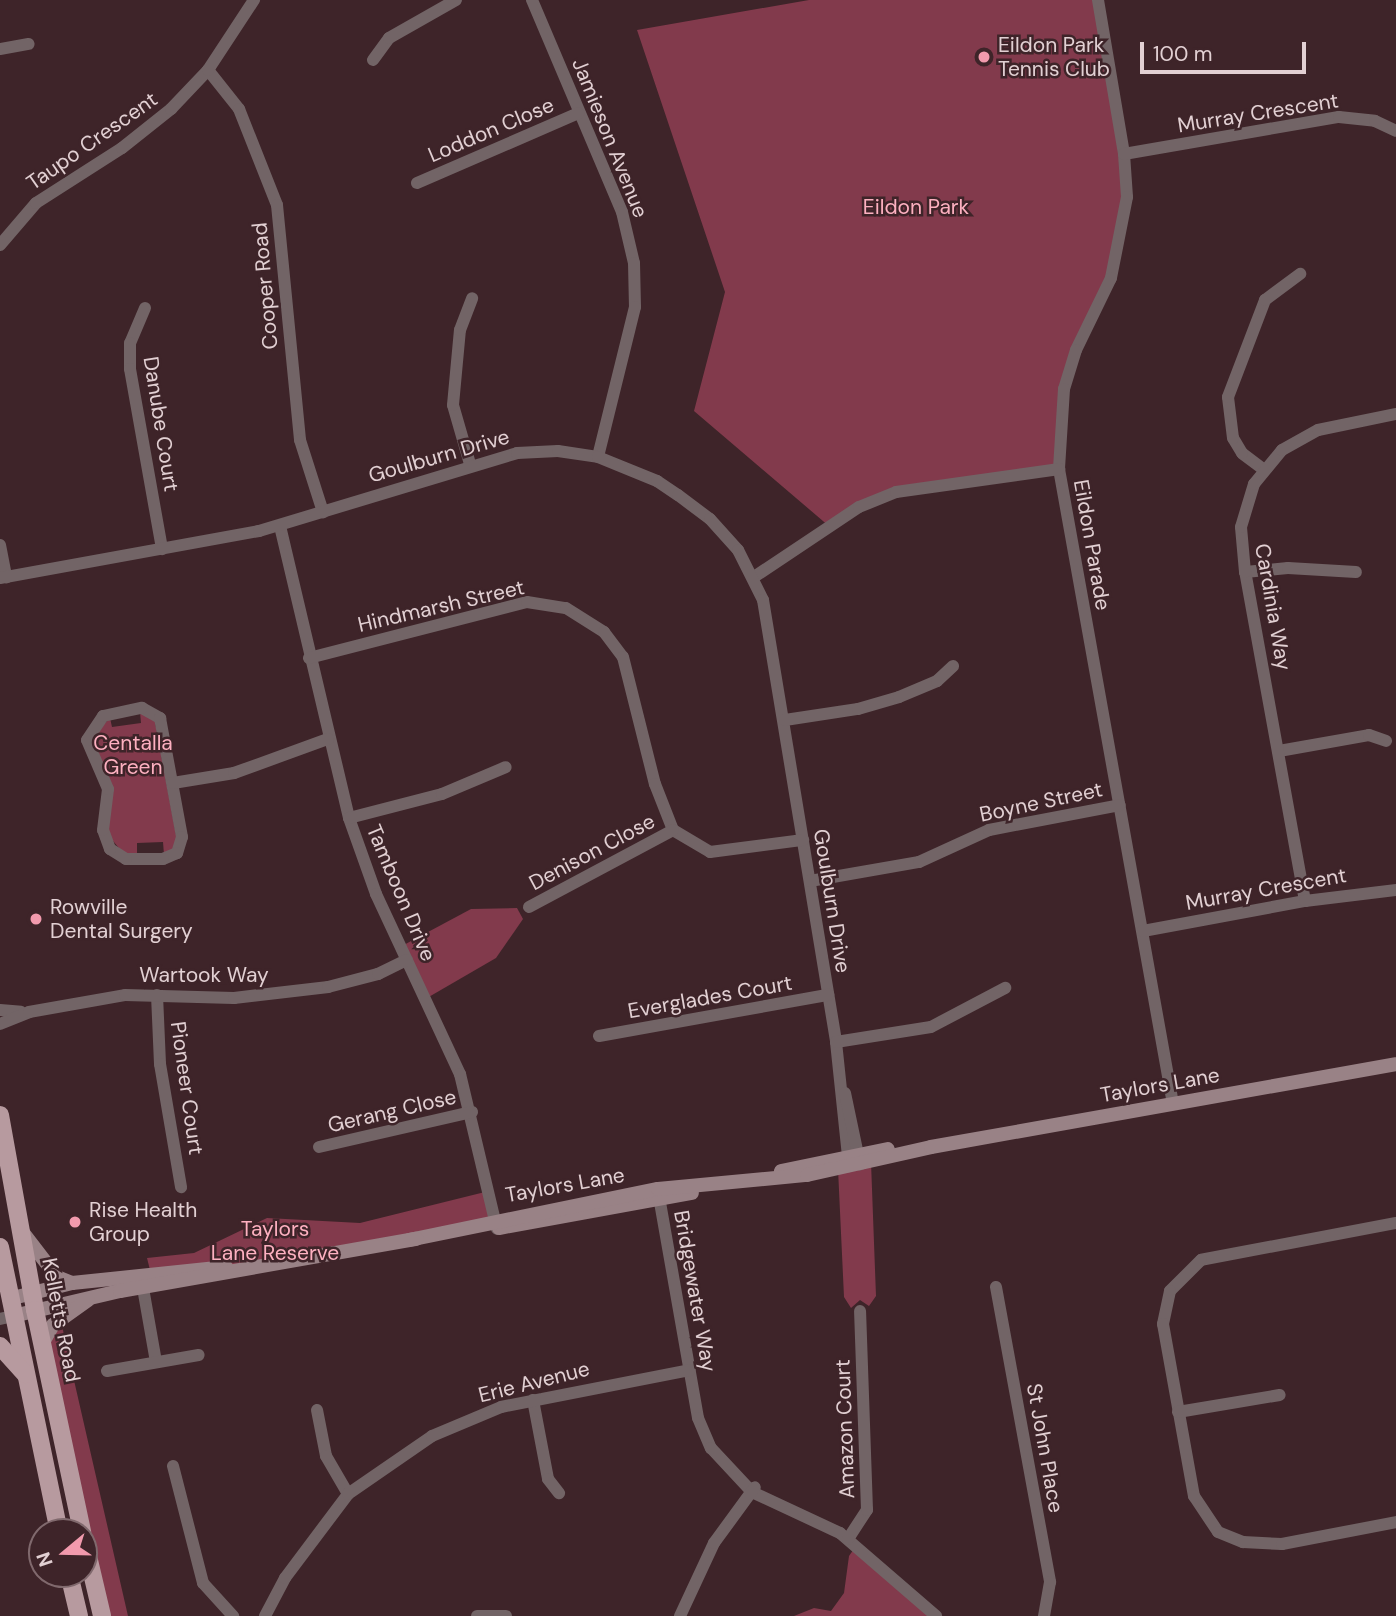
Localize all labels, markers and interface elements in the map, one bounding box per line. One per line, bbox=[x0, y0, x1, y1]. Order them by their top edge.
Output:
scale bar bbox=[1144, 28, 1310, 72]
place label: Eildon Park Tennis Club bbox=[998, 32, 1110, 82]
text: 100 m bbox=[1153, 40, 1213, 68]
marker: Eildon Park Tennis Club bbox=[976, 49, 992, 65]
street label: Jamieson Avenue bbox=[567, 55, 653, 221]
street label: Taupo Crescent bbox=[22, 87, 162, 195]
street label: Murray Crescent bbox=[1176, 88, 1340, 138]
street label: Loddon Close bbox=[424, 92, 558, 168]
park label: Eildon Park bbox=[863, 194, 969, 220]
street label: Cooper Road bbox=[247, 222, 283, 350]
street label: Danube Court bbox=[138, 355, 184, 493]
street label: Goulburn Drive bbox=[366, 424, 512, 488]
street label: Eildon Parade bbox=[1068, 478, 1116, 612]
street label: Cardinia Way bbox=[1249, 542, 1297, 672]
street label: Hindmarsh Street bbox=[355, 575, 527, 637]
park label: Centalla Green bbox=[93, 730, 173, 780]
street label: Boyne Street bbox=[977, 777, 1105, 827]
street label: Denison Close bbox=[525, 808, 659, 896]
street label: Tamboon Drive bbox=[361, 821, 441, 965]
street label: Goulburn Drive bbox=[808, 827, 856, 975]
street label: Murray Crescent bbox=[1184, 862, 1348, 916]
place label: Rowville Dental Surgery bbox=[50, 894, 193, 944]
marker: Rowville Dental Surgery bbox=[28, 911, 44, 927]
street label: Wartook Way bbox=[139, 962, 269, 988]
street label: Everglades Court bbox=[626, 970, 794, 1024]
street label: Pioneer Court bbox=[165, 1020, 209, 1156]
street label: Taylors Lane bbox=[1098, 1062, 1222, 1108]
street label: Gerang Close bbox=[325, 1084, 459, 1138]
street label: Taylors Lane bbox=[503, 1162, 627, 1208]
place label: Rise Health Group bbox=[89, 1197, 197, 1247]
street label: Bridgewater Way bbox=[668, 1208, 722, 1374]
marker: Rise Health Group bbox=[67, 1214, 83, 1230]
park label: Taylors Lane Reserve bbox=[211, 1216, 339, 1266]
street label: Kelletts Road bbox=[37, 1256, 85, 1384]
street label: Erie Avenue bbox=[476, 1356, 592, 1408]
street label: Amazon Court bbox=[830, 1359, 860, 1499]
street label: St John Place bbox=[1021, 1381, 1069, 1515]
north arrow bbox=[28, 1518, 98, 1588]
text: N bbox=[30, 1549, 59, 1570]

